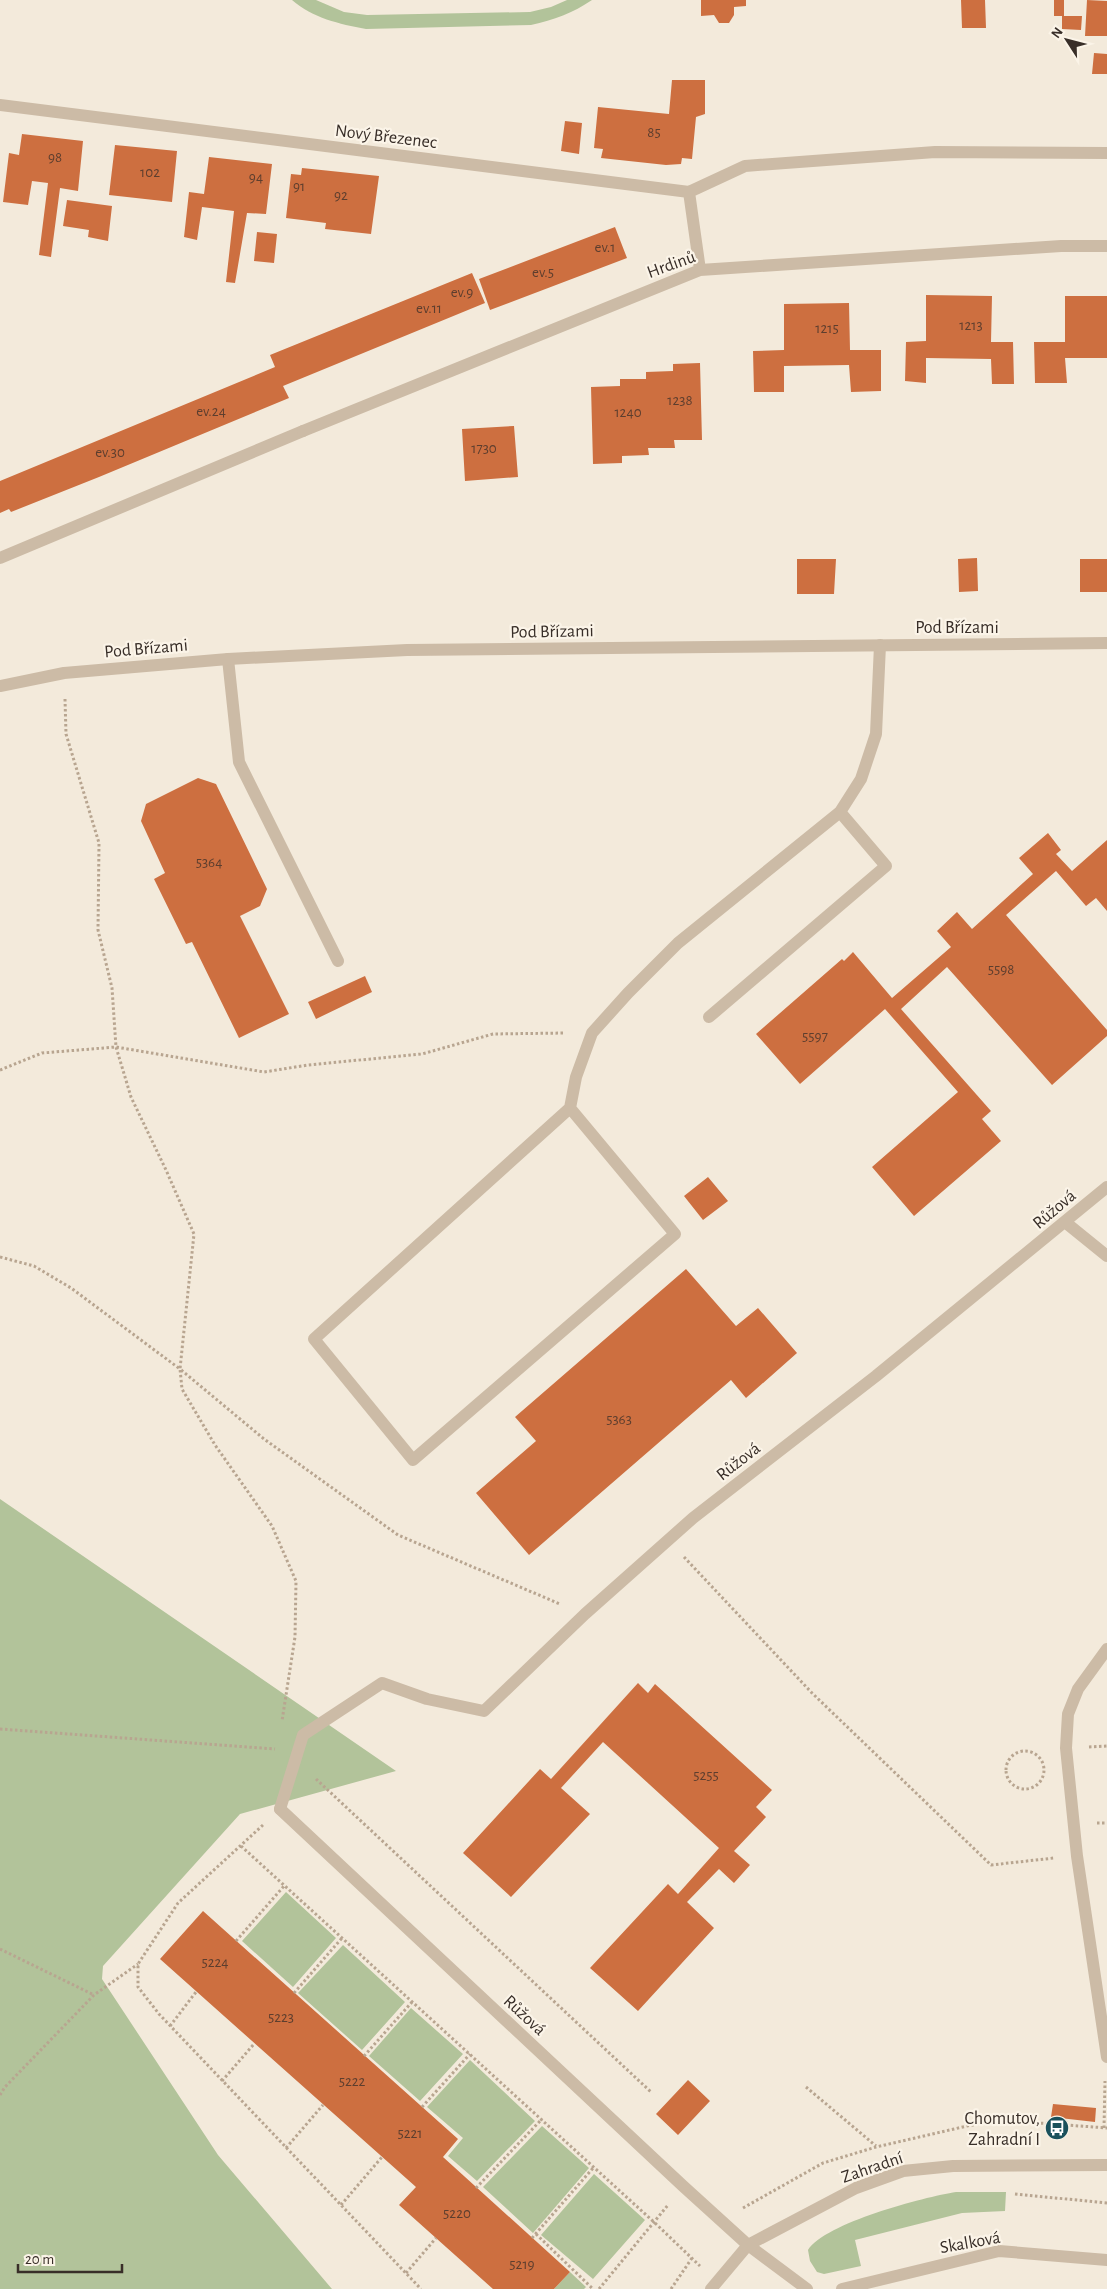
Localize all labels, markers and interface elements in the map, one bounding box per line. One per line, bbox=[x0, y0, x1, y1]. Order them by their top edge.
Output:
north arrow bbox=[1042, 15, 1092, 65]
text: N bbox=[1049, 25, 1066, 41]
street label: Nový Březenec bbox=[334, 122, 438, 152]
house number: 85 bbox=[647, 125, 661, 140]
house number: 98 bbox=[48, 150, 62, 165]
house number: 102 bbox=[140, 165, 160, 180]
house number: 94 bbox=[249, 170, 263, 185]
house number: 91 bbox=[293, 179, 305, 194]
house number: 92 bbox=[334, 188, 348, 203]
house number: ev.1 bbox=[595, 240, 615, 255]
street label: Hrdinů bbox=[645, 248, 698, 282]
house number: ev.5 bbox=[532, 265, 554, 280]
house number: ev.9 bbox=[451, 285, 473, 300]
house number: ev.11 bbox=[416, 301, 442, 316]
house number: 1213 bbox=[959, 318, 983, 333]
house number: 1215 bbox=[815, 321, 839, 336]
house number: 1238 bbox=[667, 393, 693, 408]
house number: ev.24 bbox=[196, 404, 226, 419]
house number: 1240 bbox=[614, 405, 642, 420]
house number: 1730 bbox=[471, 441, 497, 456]
house number: ev.30 bbox=[95, 445, 125, 460]
street label: Pod Břízami bbox=[915, 619, 999, 637]
street label: Pod Břízami bbox=[510, 622, 594, 642]
street label: Pod Břízami bbox=[104, 636, 189, 662]
house number: 5364 bbox=[196, 855, 222, 870]
house number: 5598 bbox=[988, 962, 1014, 977]
house number: 5597 bbox=[802, 1029, 828, 1044]
street label: Růžová bbox=[1030, 1187, 1080, 1233]
house number: 5363 bbox=[606, 1412, 632, 1427]
street label: Růžová bbox=[713, 1439, 764, 1484]
house number: 5255 bbox=[693, 1768, 719, 1783]
house number: 5224 bbox=[201, 1955, 229, 1970]
street label: Růžová bbox=[500, 1992, 549, 2039]
house number: 5223 bbox=[268, 2010, 294, 2025]
house number: 5222 bbox=[339, 2074, 366, 2089]
place label: Chomutov, Zahradní I bbox=[964, 2110, 1040, 2149]
bus stop icon: Chomutov, Zahradní I bbox=[1044, 2115, 1070, 2141]
house number: 5221 bbox=[397, 2126, 423, 2141]
street label: Zahradní bbox=[839, 2149, 906, 2187]
house number: 5220 bbox=[443, 2206, 471, 2221]
street label: Skalková bbox=[939, 2229, 1002, 2257]
scale bar bbox=[18, 2242, 121, 2274]
text: 20 m bbox=[25, 2252, 54, 2267]
house number: 5219 bbox=[509, 2257, 535, 2272]

